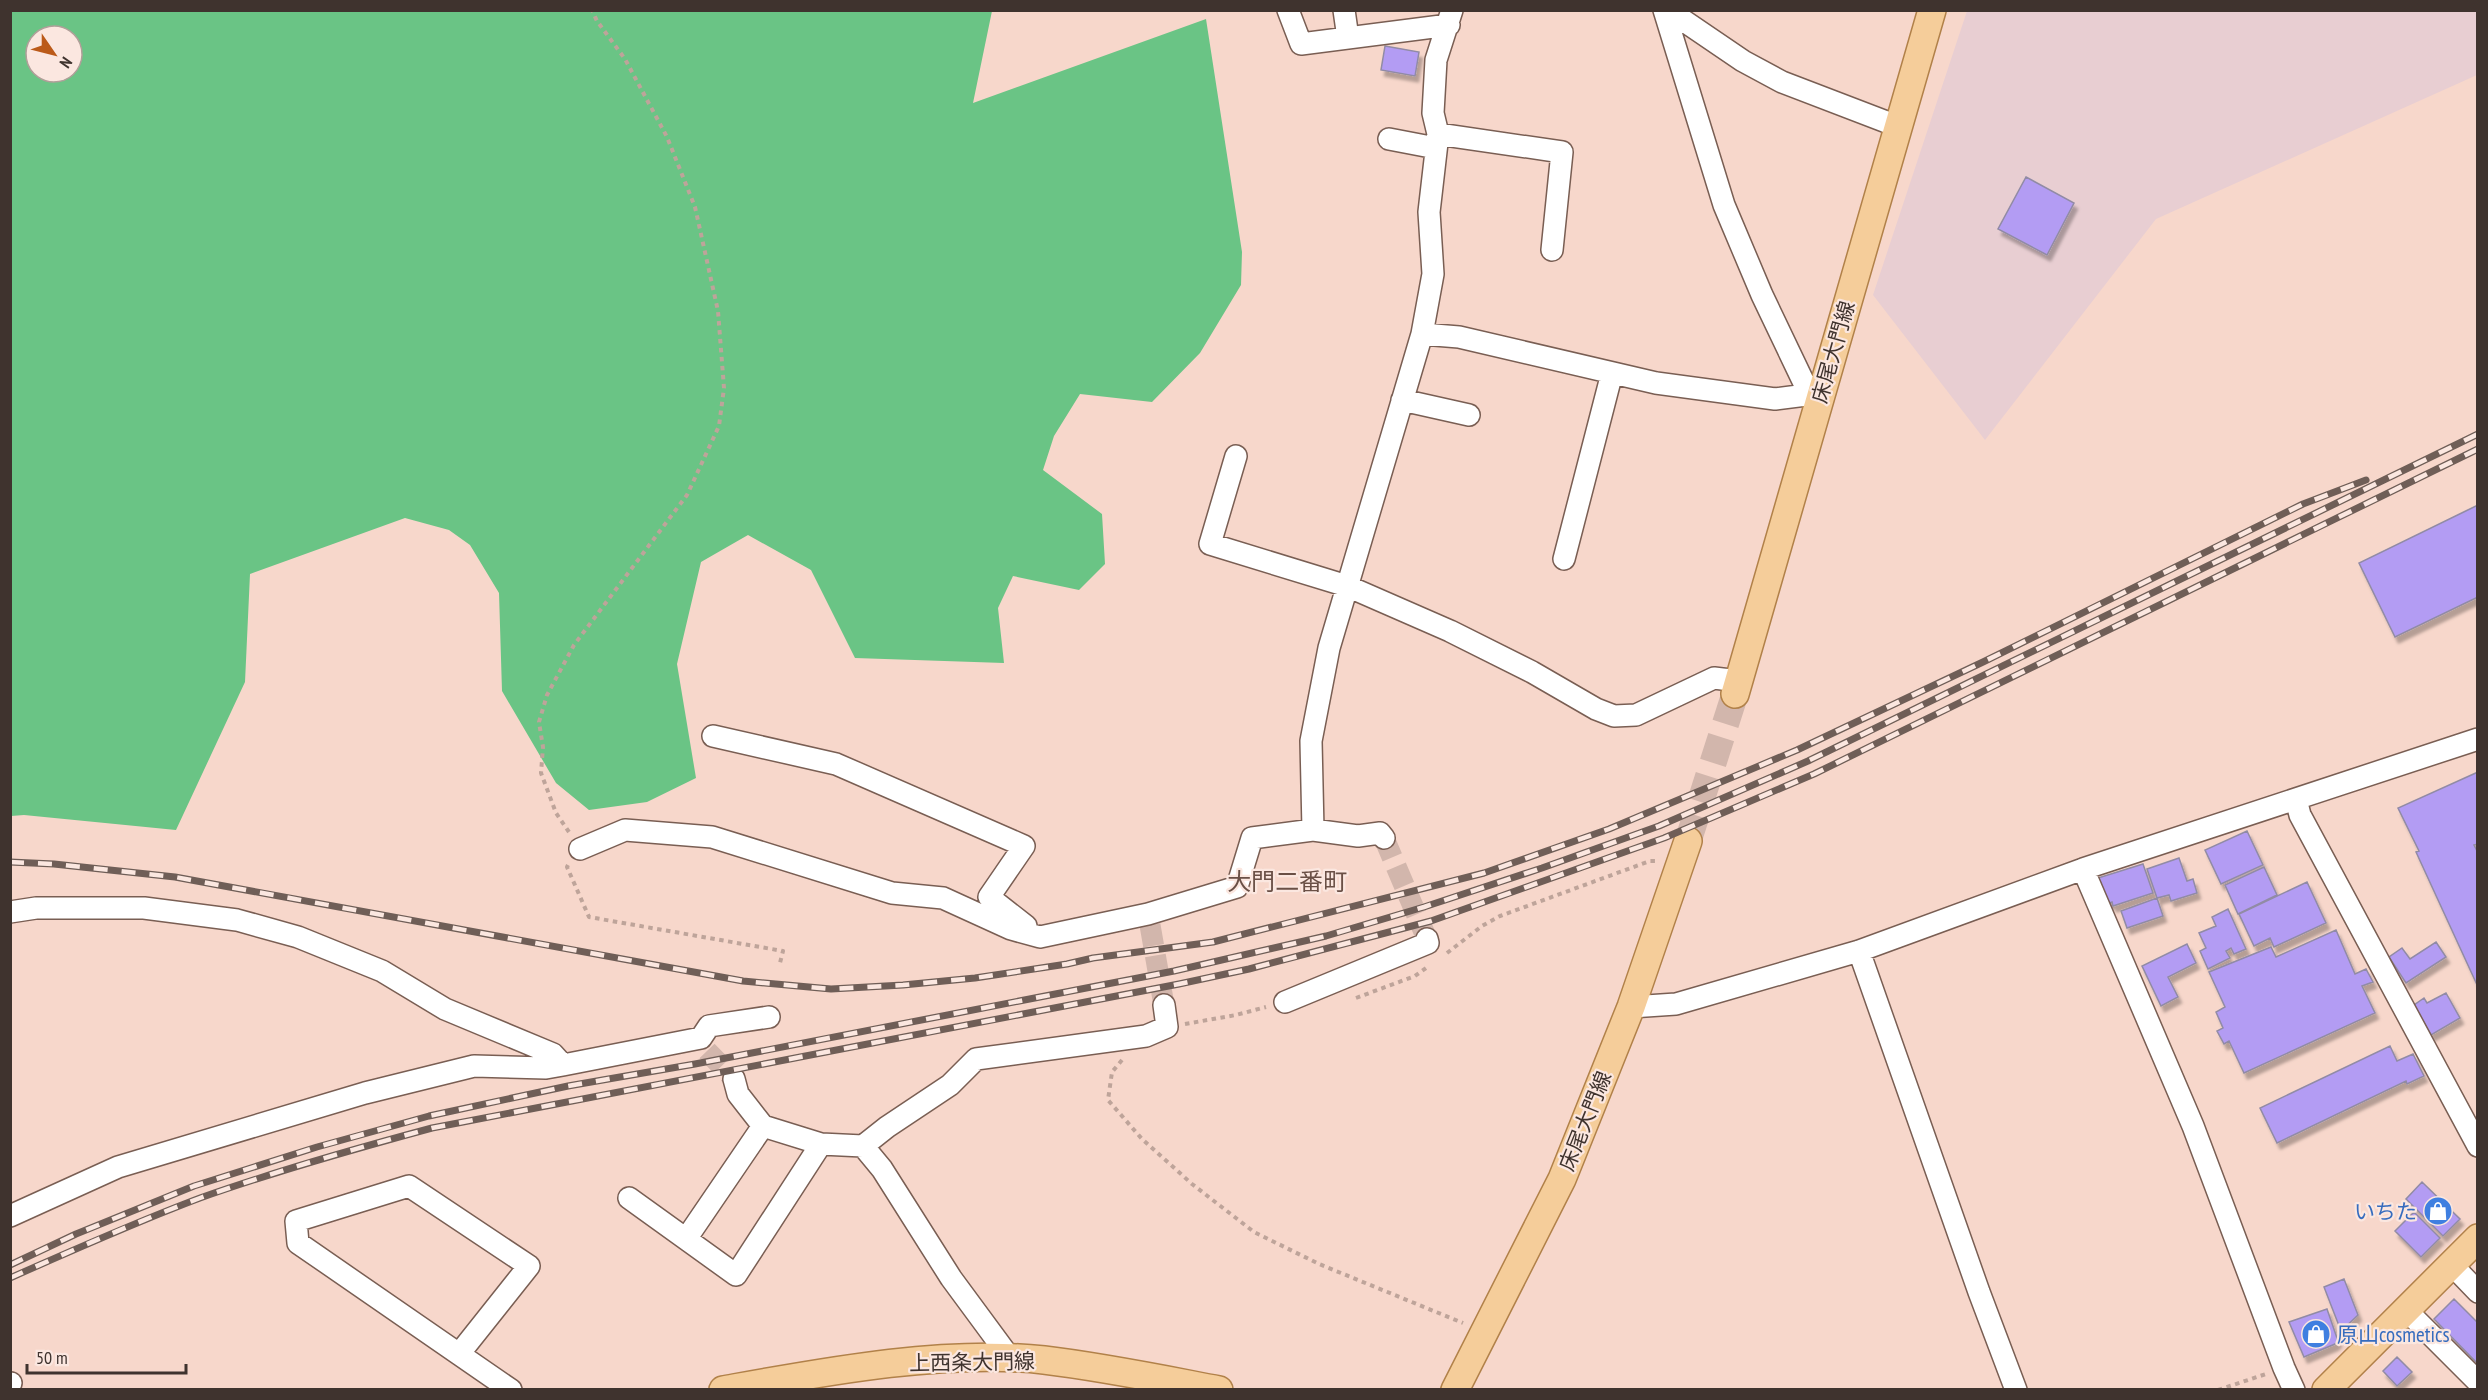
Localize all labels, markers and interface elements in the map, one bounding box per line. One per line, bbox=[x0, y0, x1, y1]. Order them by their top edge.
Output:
north arrow bbox=[24, 24, 84, 84]
text: N bbox=[56, 53, 77, 72]
street label: 床尾大門線 bbox=[1806, 298, 1860, 406]
district label: 大門二番町 bbox=[1227, 866, 1347, 897]
street label: 床尾大門線 bbox=[1553, 1067, 1617, 1175]
shop icon: いちた bbox=[2422, 1195, 2454, 1227]
place label: いちた bbox=[2354, 1198, 2417, 1225]
shop icon: 原山cosmetics bbox=[2300, 1318, 2332, 1350]
place label: 原山cosmetics bbox=[2337, 1321, 2450, 1348]
scale bar bbox=[27, 1337, 186, 1375]
text: 50 m bbox=[36, 1346, 68, 1369]
street label: 上西条大門線 bbox=[909, 1347, 1035, 1377]

